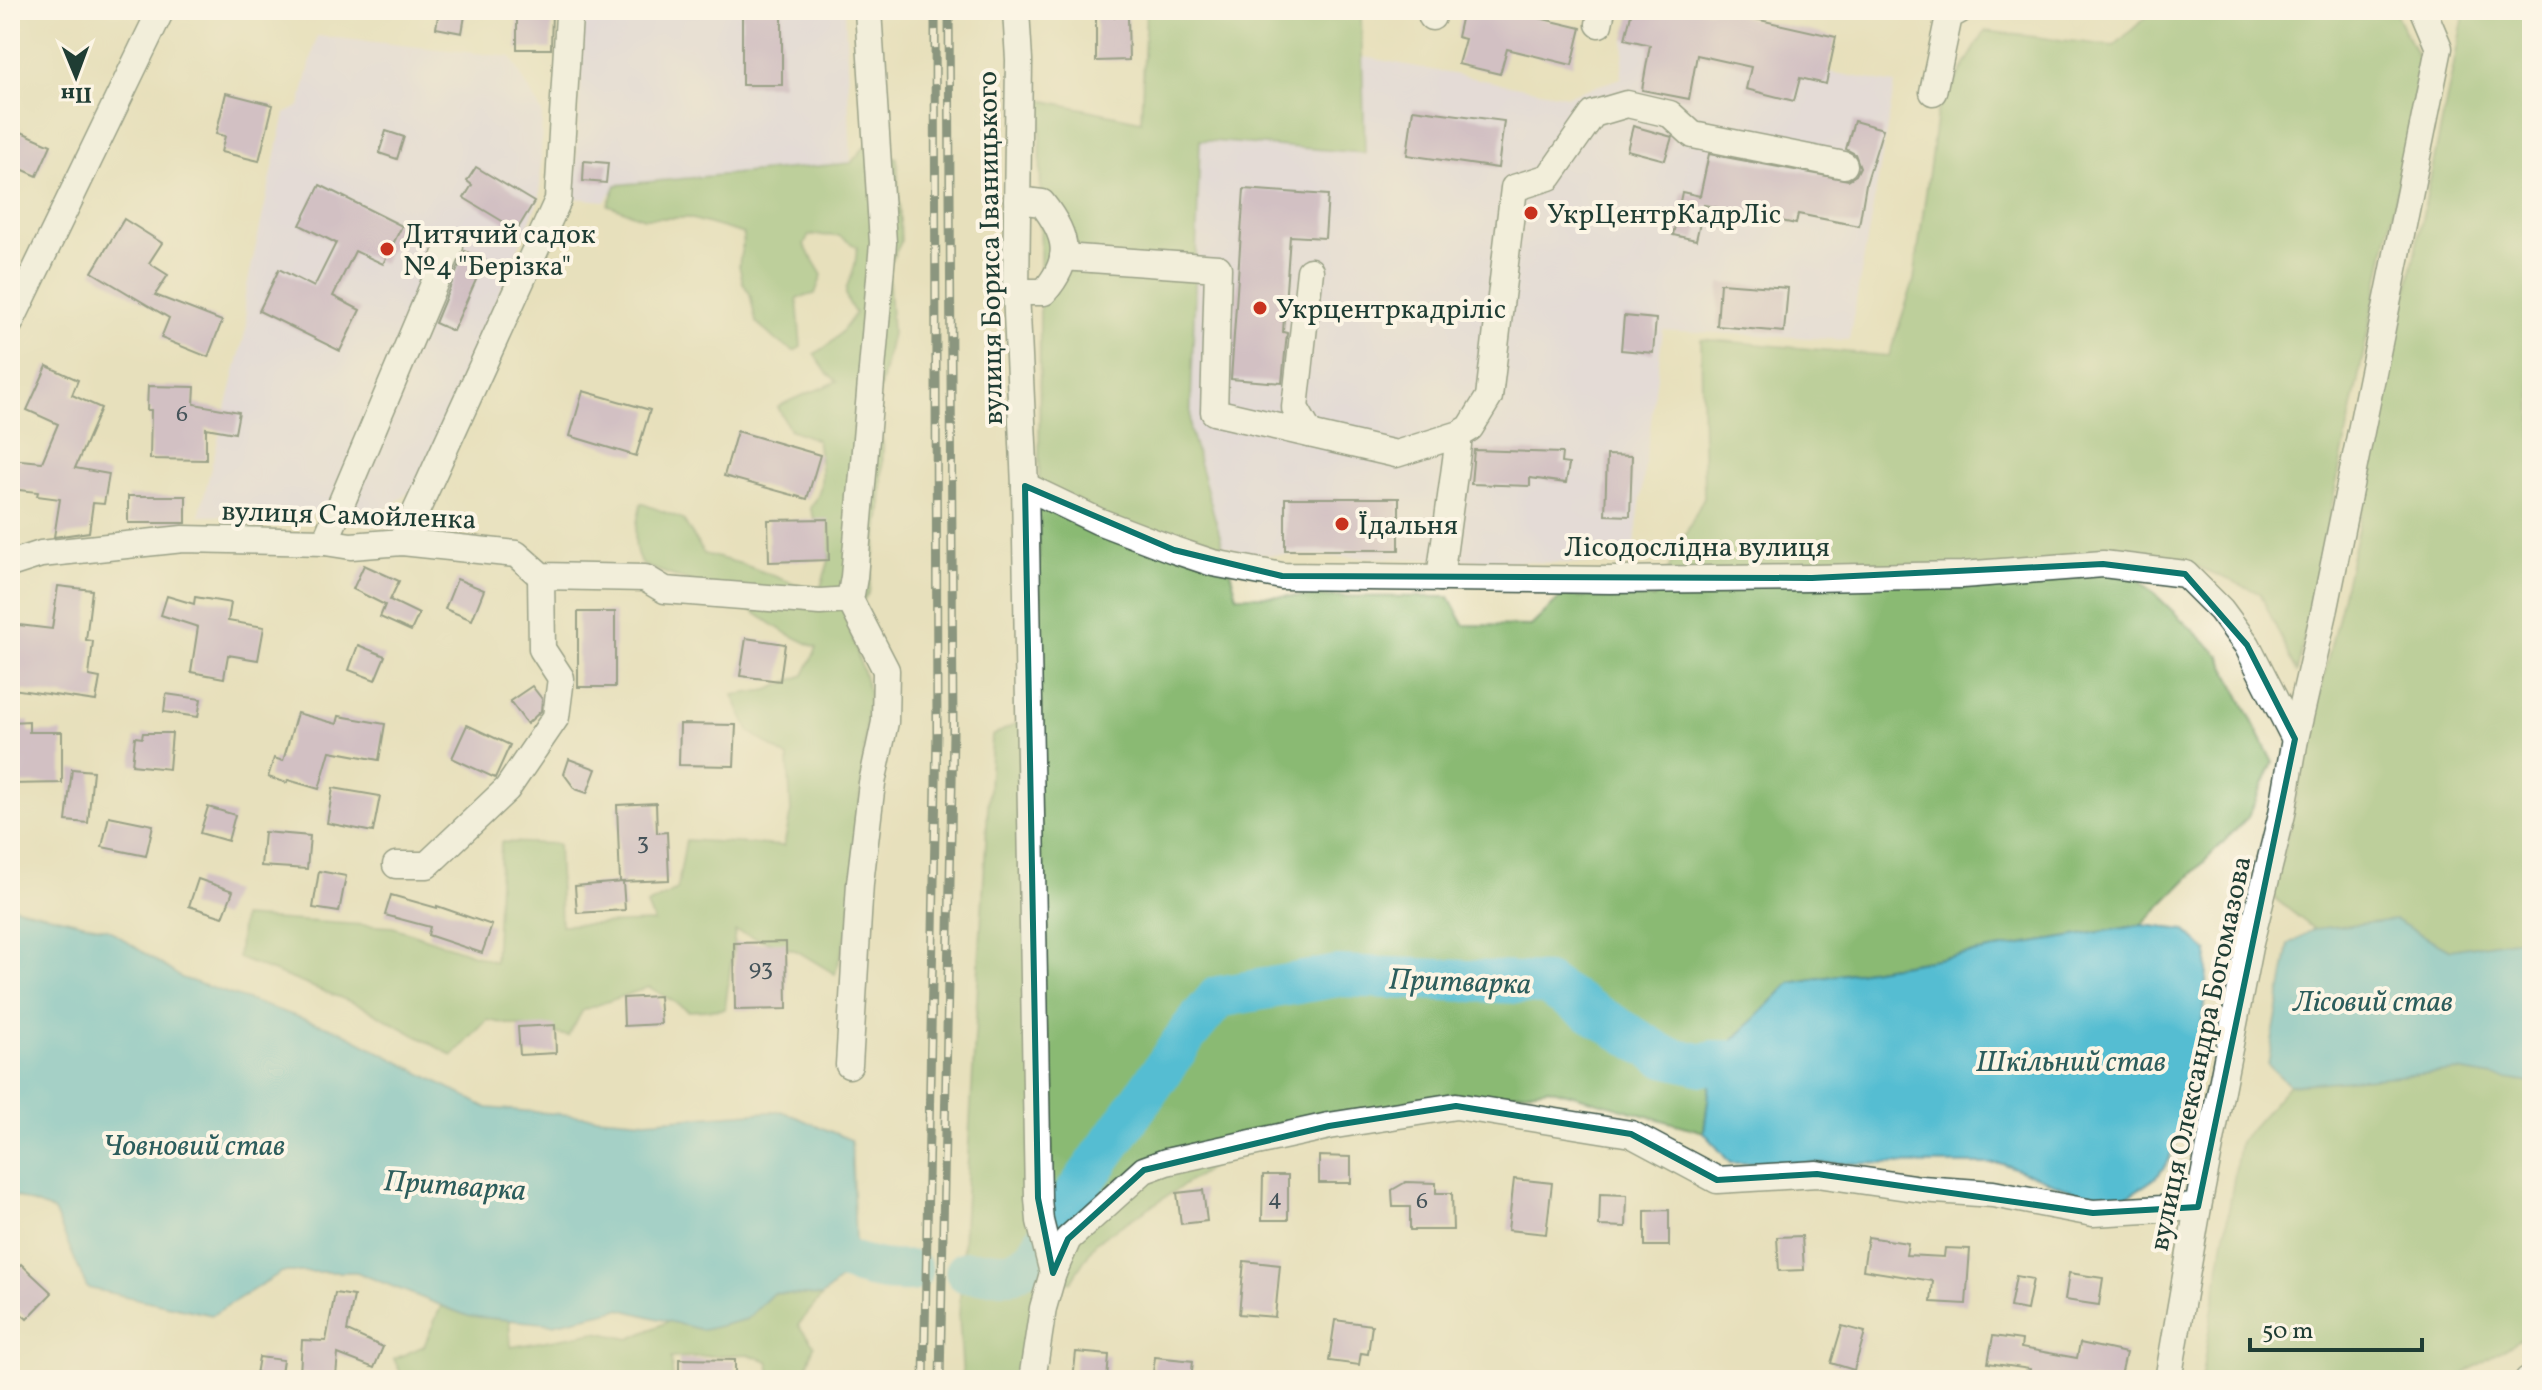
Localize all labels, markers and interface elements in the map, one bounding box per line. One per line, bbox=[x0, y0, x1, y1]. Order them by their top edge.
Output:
north arrow bbox=[36, 36, 116, 116]
street label: вулиця Бориса Іваницького bbox=[969, 71, 1014, 425]
text: Пн bbox=[60, 78, 92, 109]
place label: УкрЦентрКадрЛіс bbox=[1547, 196, 1781, 235]
marker: УкрЦентрКадрЛіс bbox=[1522, 204, 1540, 222]
place label: Дитячий садок №4 "Берізка" bbox=[403, 216, 596, 287]
marker: Дитячий садок №4 "Берізка" bbox=[378, 240, 396, 258]
place label: Укрцентркадріліс bbox=[1276, 291, 1506, 330]
marker: Укрцентркадріліс bbox=[1251, 299, 1269, 317]
house number: 6 bbox=[176, 398, 188, 432]
street label: вулиця Самойленка bbox=[221, 493, 477, 540]
place label: Їдальня bbox=[1358, 507, 1458, 546]
marker: Їдальня bbox=[1333, 515, 1351, 533]
street label: Лісодослідна вулиця bbox=[1564, 529, 1830, 568]
house number: 3 bbox=[637, 826, 649, 860]
street label: вулиця Олександра Богомазова bbox=[2141, 853, 2262, 1254]
house number: 93 bbox=[749, 952, 773, 986]
water label: Притварка bbox=[1388, 960, 1532, 1006]
water label: Лісовий став bbox=[2292, 982, 2453, 1024]
water label: Шкільний став bbox=[1976, 1042, 2166, 1084]
water label: Човновий став bbox=[103, 1126, 285, 1168]
water label: Притварка bbox=[382, 1161, 527, 1213]
house number: 4 bbox=[1268, 1182, 1282, 1216]
house number: 6 bbox=[1416, 1185, 1428, 1219]
scale bar bbox=[2250, 1302, 2422, 1352]
text: 50 m bbox=[2262, 1315, 2314, 1349]

